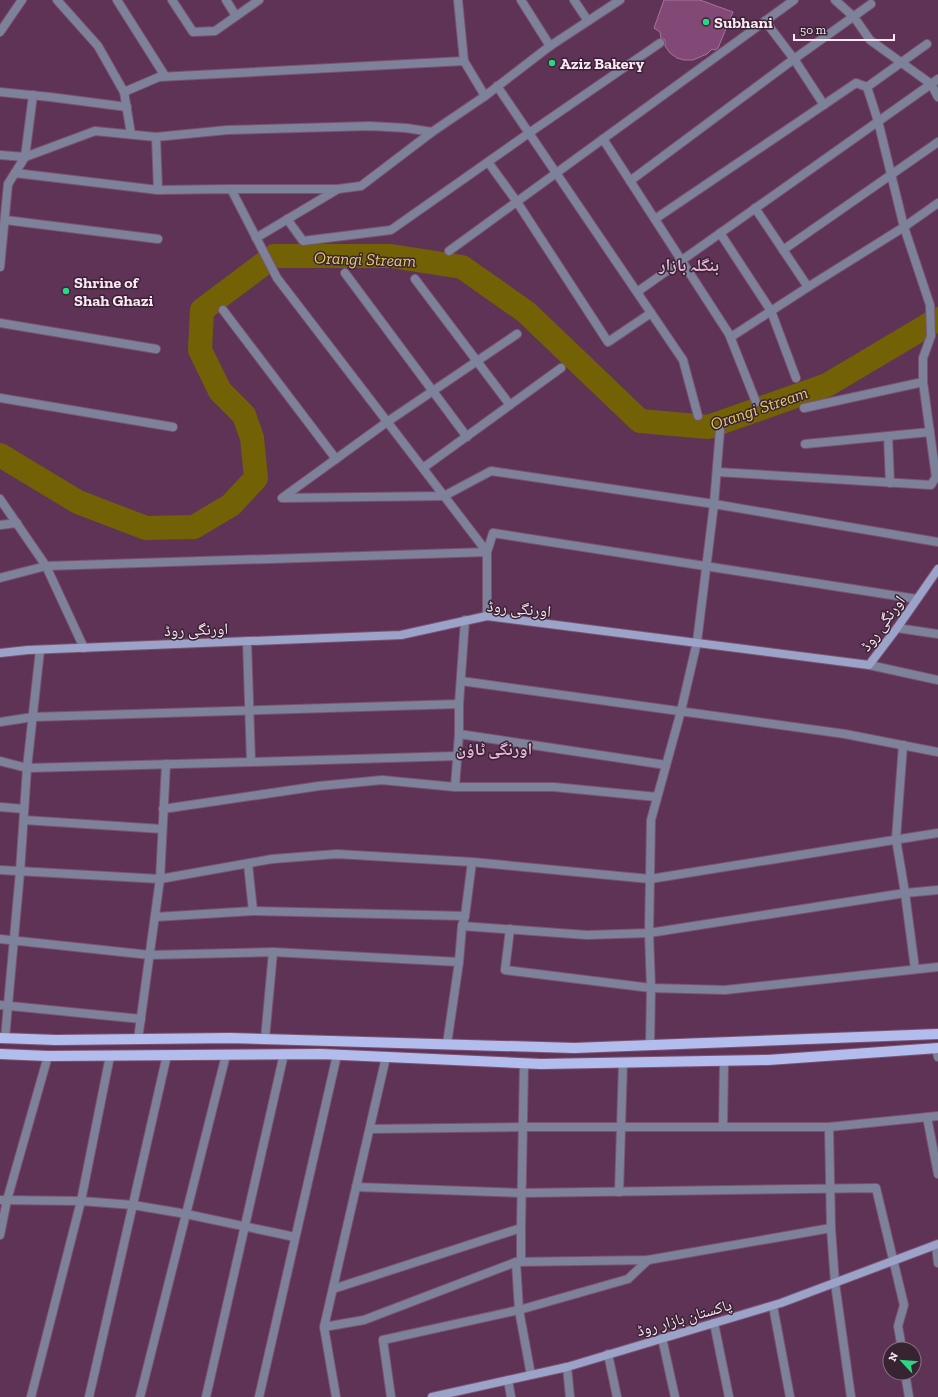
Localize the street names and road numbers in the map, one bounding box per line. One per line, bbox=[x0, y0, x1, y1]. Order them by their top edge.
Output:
street label: اورنگی روڈ bbox=[856, 592, 910, 655]
street label: اورنگی روڈ bbox=[486, 596, 552, 622]
street label: اورنگی روڈ bbox=[164, 619, 228, 641]
street label: پاکستان بازار روڈ bbox=[634, 1295, 734, 1341]

